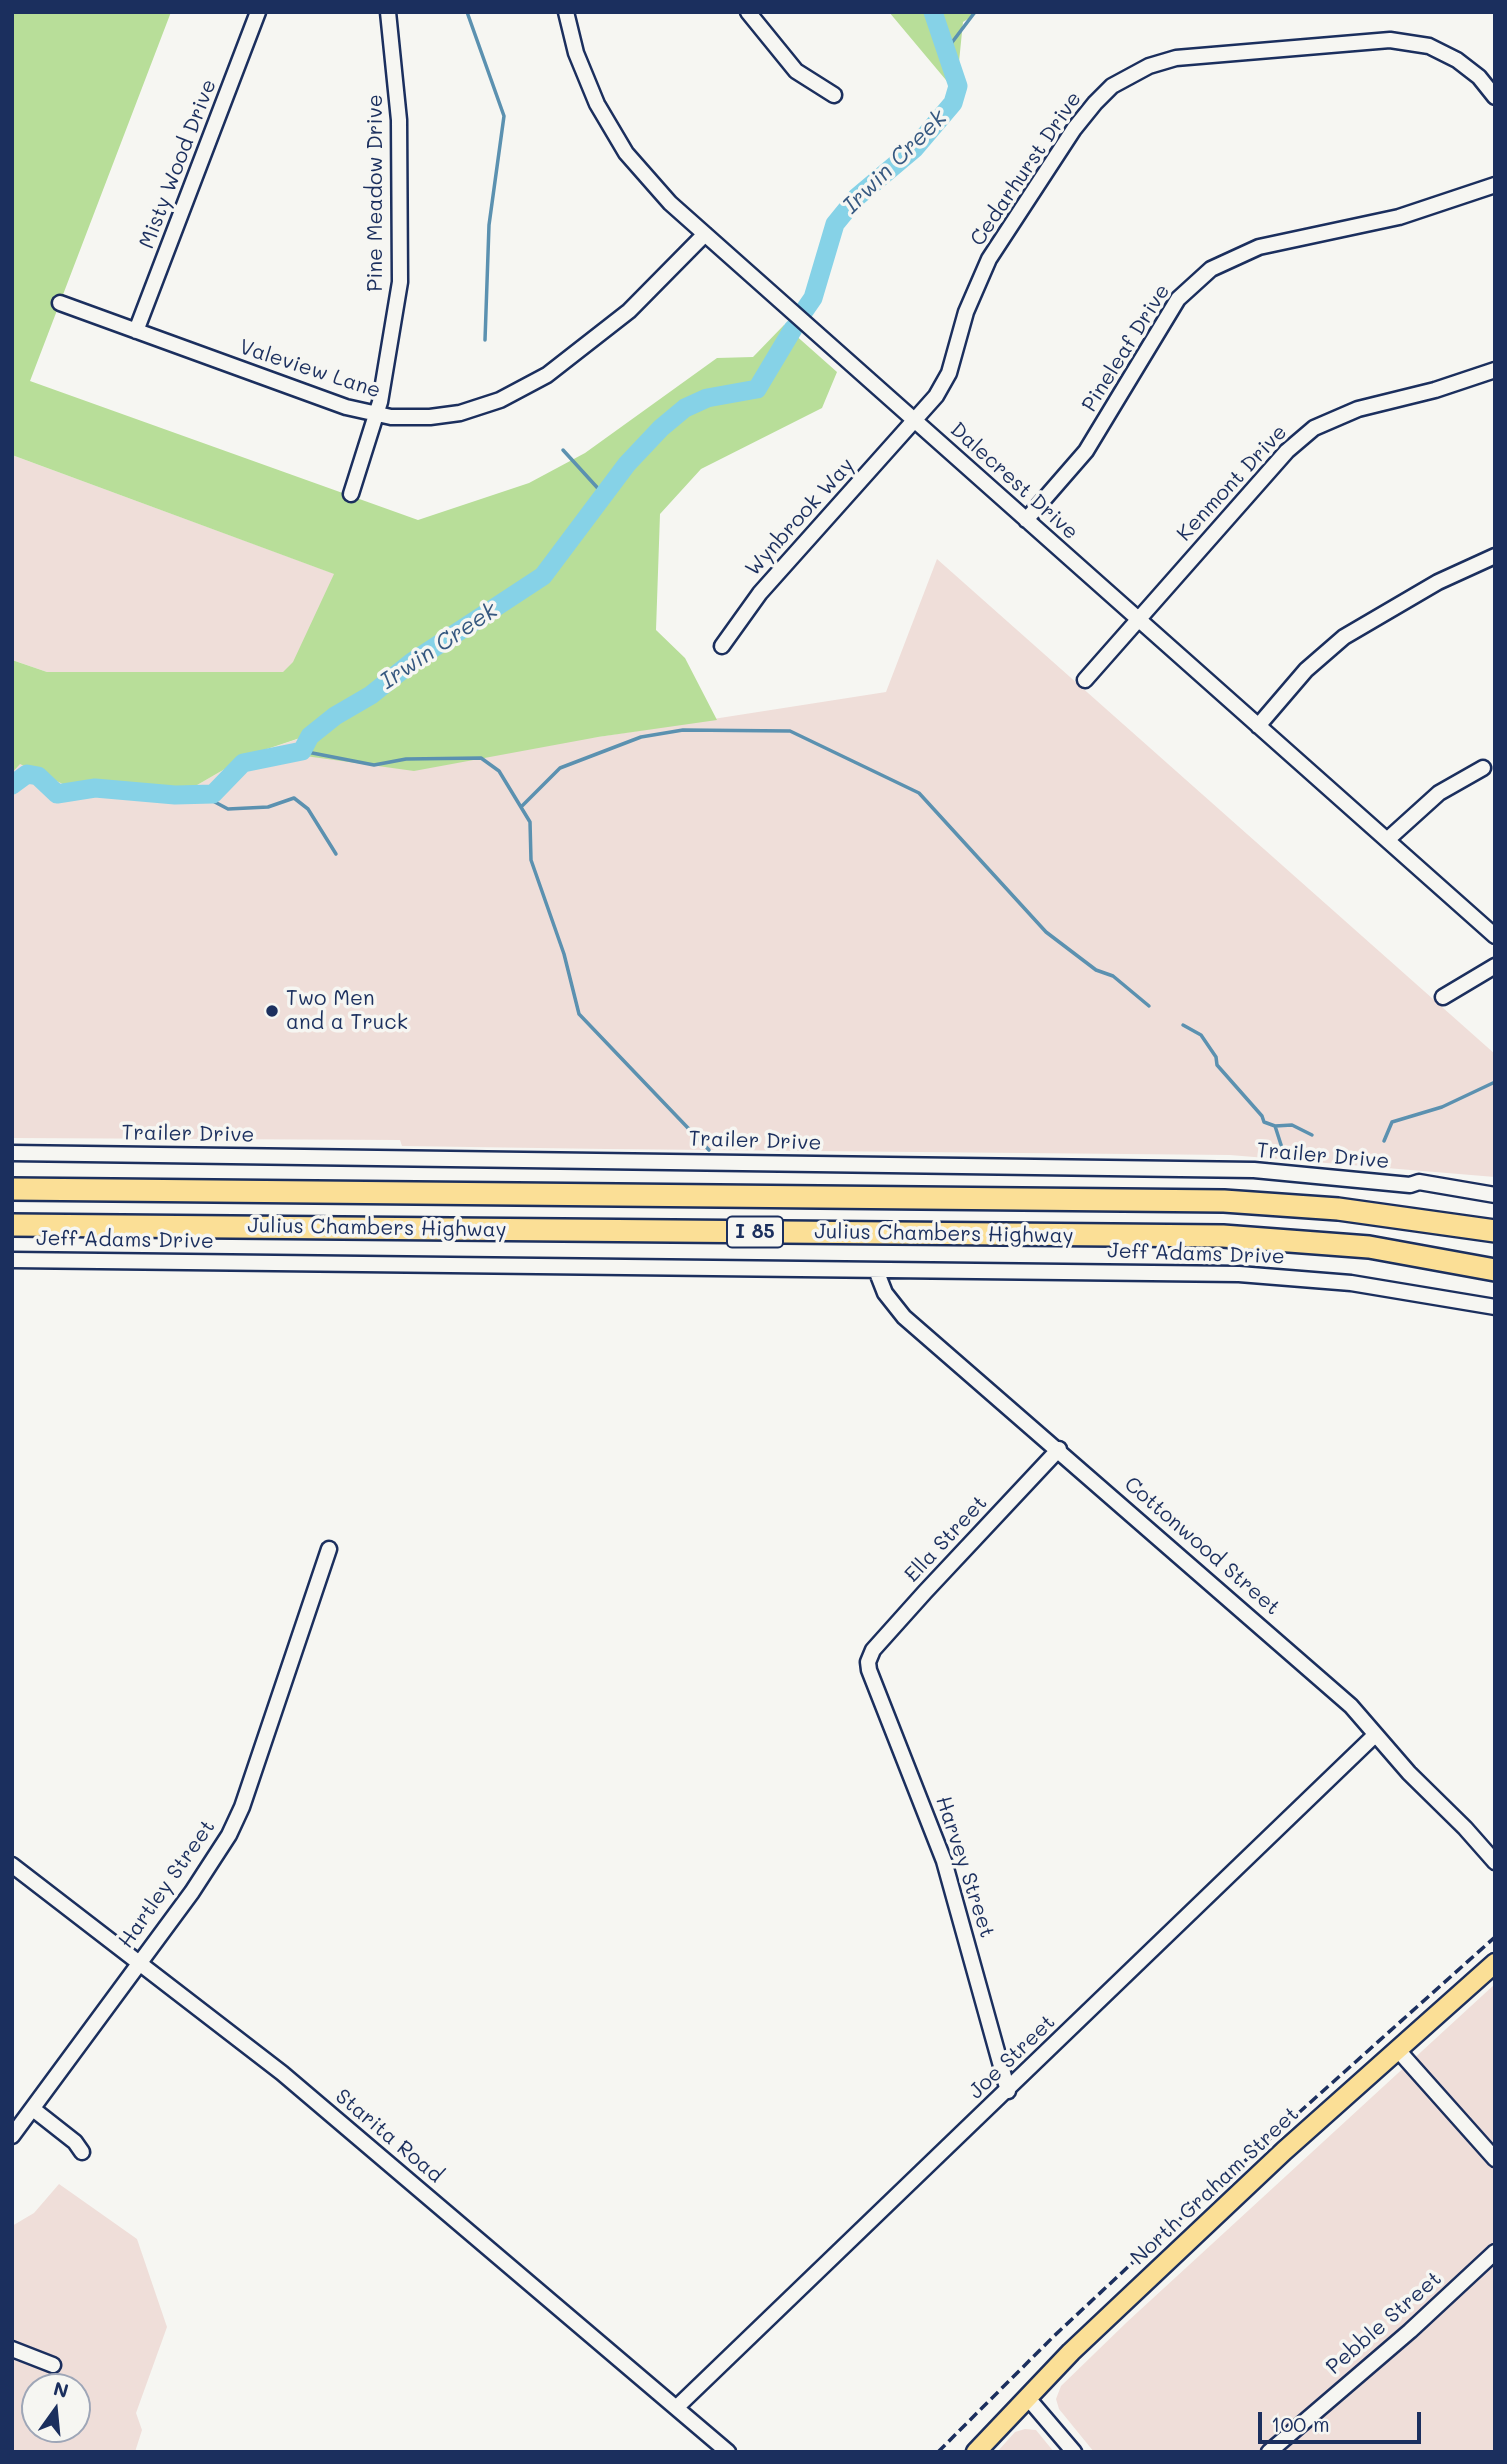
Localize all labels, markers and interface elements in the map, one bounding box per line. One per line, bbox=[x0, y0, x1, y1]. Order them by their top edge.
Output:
street label: Misty Wood Drive bbox=[134, 76, 222, 252]
street label: Cedarhurst Drive bbox=[965, 87, 1087, 251]
street label: Pine Meadow Drive bbox=[363, 94, 389, 292]
water label: Irwin Creek bbox=[837, 104, 953, 220]
street label: Pineleaf Drive bbox=[1077, 280, 1175, 416]
street label: Valeview Lane bbox=[236, 334, 384, 404]
street label: Dalecrest Drive bbox=[945, 417, 1083, 545]
street label: Kenmont Drive bbox=[1172, 420, 1292, 546]
street label: Wynbrook Way bbox=[740, 453, 860, 581]
water label: Irwin Creek bbox=[375, 597, 503, 695]
place label: Two Men and a Truck bbox=[286, 986, 408, 1036]
marker: Two Men and a Truck bbox=[264, 1003, 280, 1019]
street label: Trailer Drive bbox=[121, 1120, 255, 1148]
street label: Trailer Drive bbox=[688, 1126, 822, 1156]
street label: Trailer Drive bbox=[1256, 1138, 1390, 1174]
street label: Julius Chambers Highway bbox=[247, 1213, 507, 1243]
road number: I 85 bbox=[727, 1216, 783, 1248]
street label: Julius Chambers Highway bbox=[814, 1219, 1074, 1249]
street label: Jeff Adams Drive bbox=[36, 1226, 214, 1254]
street label: Jeff Adams Drive bbox=[1107, 1238, 1285, 1270]
street label: Cottonwood Street bbox=[1119, 1472, 1285, 1620]
street label: Ella Street bbox=[900, 1490, 992, 1588]
street label: Harvey Street bbox=[930, 1793, 1000, 1941]
street label: Hartley Street bbox=[113, 1815, 221, 1953]
street label: Joe Street bbox=[963, 2010, 1061, 2104]
street label: Starita Road bbox=[330, 2084, 448, 2188]
street label: North Graham Street bbox=[1126, 2102, 1304, 2270]
street label: Pebble Street bbox=[1321, 2266, 1447, 2380]
north arrow bbox=[21, 2373, 91, 2443]
text: N bbox=[51, 2375, 71, 2403]
scale bar bbox=[1262, 2398, 1425, 2442]
text: 100 m bbox=[1271, 2410, 1330, 2437]

